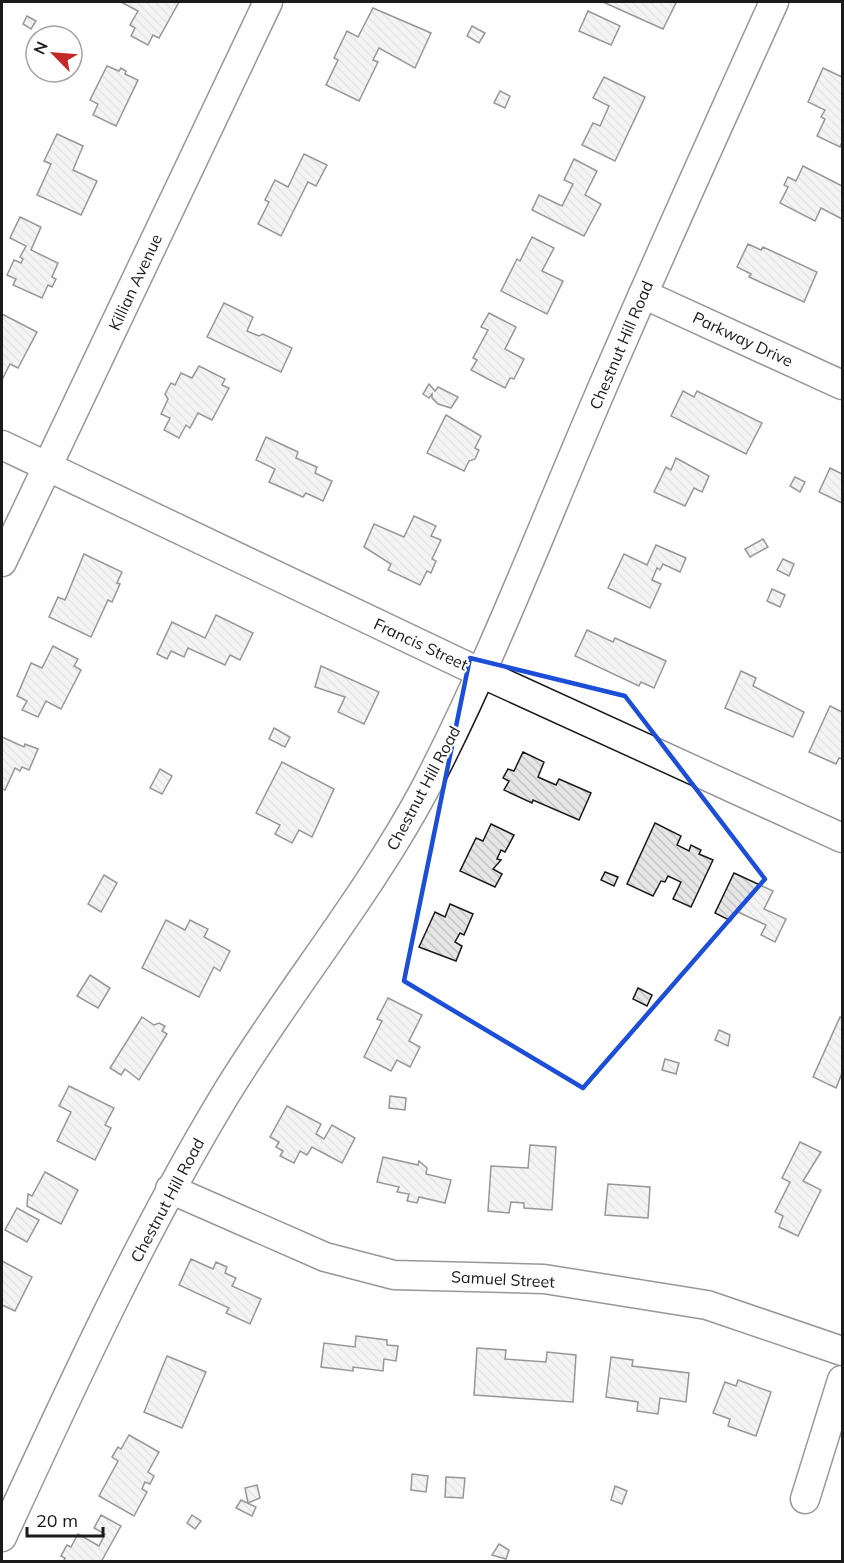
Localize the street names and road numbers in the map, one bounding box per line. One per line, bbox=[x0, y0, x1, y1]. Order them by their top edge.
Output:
street label: Killian Avenue bbox=[104, 231, 166, 333]
street label: Chestnut Hill Road bbox=[585, 278, 657, 412]
street label: Parkway Drive bbox=[690, 307, 796, 371]
street label: Francis Street bbox=[371, 613, 472, 675]
street label: Chestnut Hill Road bbox=[382, 722, 464, 854]
street label: Chestnut Hill Road bbox=[126, 1134, 208, 1266]
street label: Samuel Street bbox=[451, 1266, 556, 1292]

